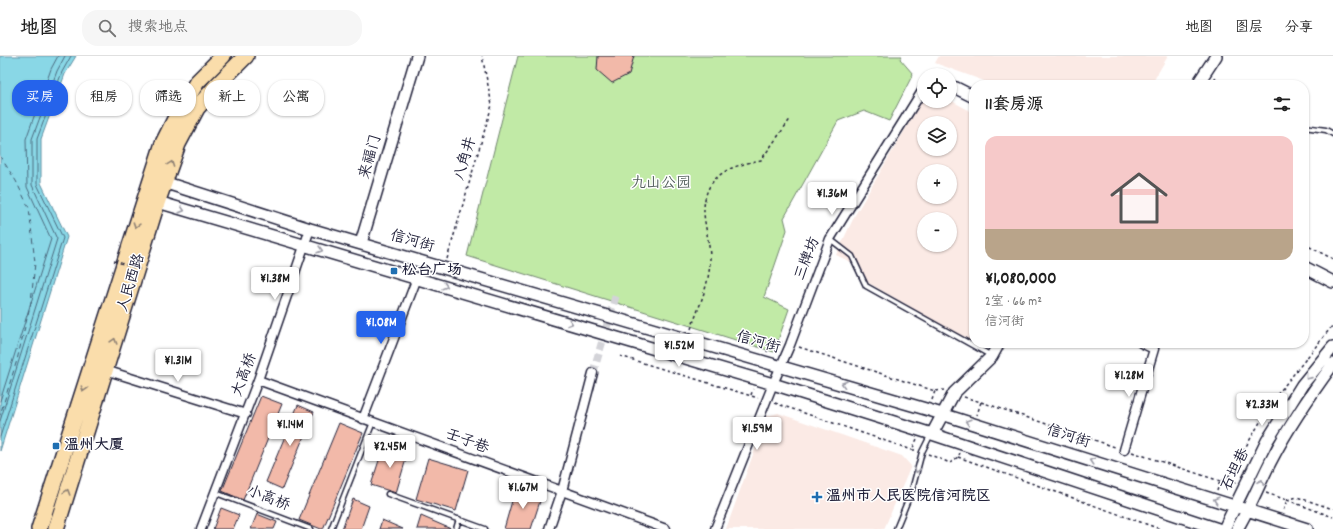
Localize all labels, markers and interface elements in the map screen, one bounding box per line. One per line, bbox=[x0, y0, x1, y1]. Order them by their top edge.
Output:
search box bbox=[82, 10, 362, 46]
text: 地图 bbox=[20, 16, 58, 43]
icon: search bbox=[96, 17, 118, 39]
text: 搜索地点 bbox=[128, 17, 188, 39]
text: 地图 bbox=[1185, 18, 1213, 38]
text: 图层 bbox=[1235, 18, 1263, 38]
text: 分享 bbox=[1285, 18, 1313, 38]
map controls bbox=[917, 68, 957, 252]
button: locate bbox=[917, 68, 957, 108]
chip: 买房 bbox=[12, 80, 68, 116]
chip: 租房 bbox=[76, 80, 132, 116]
chip: 筛选 bbox=[140, 80, 196, 116]
chip: 新上 bbox=[204, 80, 260, 116]
chip: 公寓 bbox=[268, 80, 324, 116]
icon: filters bbox=[1271, 93, 1293, 115]
text: 11套房源 bbox=[985, 94, 1043, 118]
button: layers bbox=[917, 116, 957, 156]
street label: 来福门 bbox=[354, 132, 388, 182]
street label: 八角井 bbox=[449, 134, 483, 184]
one-way arrow bbox=[166, 160, 175, 167]
icon: home bbox=[1103, 162, 1175, 234]
button: + bbox=[917, 164, 957, 204]
park label: 九山公园 bbox=[631, 173, 691, 195]
pin: ¥1.36M bbox=[799, 182, 865, 216]
text: ¥1.36M bbox=[816, 185, 848, 204]
one-way arrow bbox=[178, 205, 185, 214]
button: − bbox=[917, 212, 957, 252]
one-way arrow bbox=[132, 222, 141, 229]
street label: 信河街 bbox=[387, 225, 437, 259]
street label: 三牌坊 bbox=[790, 234, 826, 284]
one-way arrow bbox=[316, 245, 323, 254]
street label: 人民西路 bbox=[113, 251, 151, 315]
place label: 松台广场 bbox=[402, 260, 462, 282]
marker: 松台广场 bbox=[389, 266, 399, 276]
pin: ¥1.38M bbox=[242, 267, 308, 301]
text: ¥1,080,000 bbox=[985, 268, 1057, 292]
text: ¥1.38M bbox=[260, 270, 290, 289]
one-way arrow bbox=[441, 281, 448, 290]
text: 2室 · 66 m² bbox=[985, 293, 1042, 312]
pin: ¥1.08M bbox=[348, 311, 414, 345]
text: 信河街 bbox=[985, 313, 1024, 332]
text: ¥1.08M bbox=[365, 314, 397, 333]
one-way arrow bbox=[566, 318, 573, 327]
street label: 信河街 bbox=[733, 326, 783, 360]
pin: ¥1.52M bbox=[646, 334, 712, 368]
text: ¥1.52M bbox=[664, 337, 694, 356]
one-way arrow bbox=[109, 338, 118, 345]
pin: ¥1.31M bbox=[145, 349, 211, 383]
street label: 大高桥 bbox=[227, 350, 263, 400]
text: ¥1.31M bbox=[164, 352, 192, 371]
pin: ¥1.28M bbox=[1096, 364, 1162, 398]
text: ¥1.28M bbox=[1114, 367, 1144, 386]
one-way arrow bbox=[1306, 372, 1313, 379]
one-way arrow bbox=[841, 380, 848, 389]
one-way arrow bbox=[80, 385, 89, 392]
pin: ¥2.33M bbox=[1229, 393, 1295, 427]
text: ¥2.33M bbox=[1245, 396, 1279, 415]
pin: ¥1.14M bbox=[257, 413, 323, 447]
text: ¥1.14M bbox=[276, 416, 304, 435]
pin: ¥1.59M bbox=[724, 417, 790, 451]
one-way arrow bbox=[965, 418, 972, 427]
text: ¥1.59M bbox=[742, 420, 772, 439]
street label: 信河街 bbox=[1043, 420, 1093, 454]
street label: 壬子巷 bbox=[442, 424, 492, 460]
place label: 温州大厦 bbox=[64, 435, 124, 457]
pin: ¥2.45M bbox=[357, 435, 423, 469]
text: ¥2.45M bbox=[373, 438, 407, 457]
marker: 温州大厦 bbox=[51, 441, 61, 451]
street label: 石坦巷 bbox=[1216, 445, 1256, 495]
one-way arrow bbox=[1089, 457, 1096, 466]
one-way arrow bbox=[914, 467, 922, 473]
pin: ¥1.67M bbox=[490, 476, 556, 510]
one-way arrow bbox=[1256, 478, 1264, 486]
text: ¥1.67M bbox=[508, 479, 538, 498]
street label: 小高桥 bbox=[243, 481, 293, 517]
place label: 温州市人民医院信河院区 bbox=[826, 486, 991, 508]
one-way arrow bbox=[62, 488, 71, 495]
marker: 温州市人民医院信河院区 bbox=[811, 491, 823, 503]
one-way arrow bbox=[1213, 496, 1220, 505]

